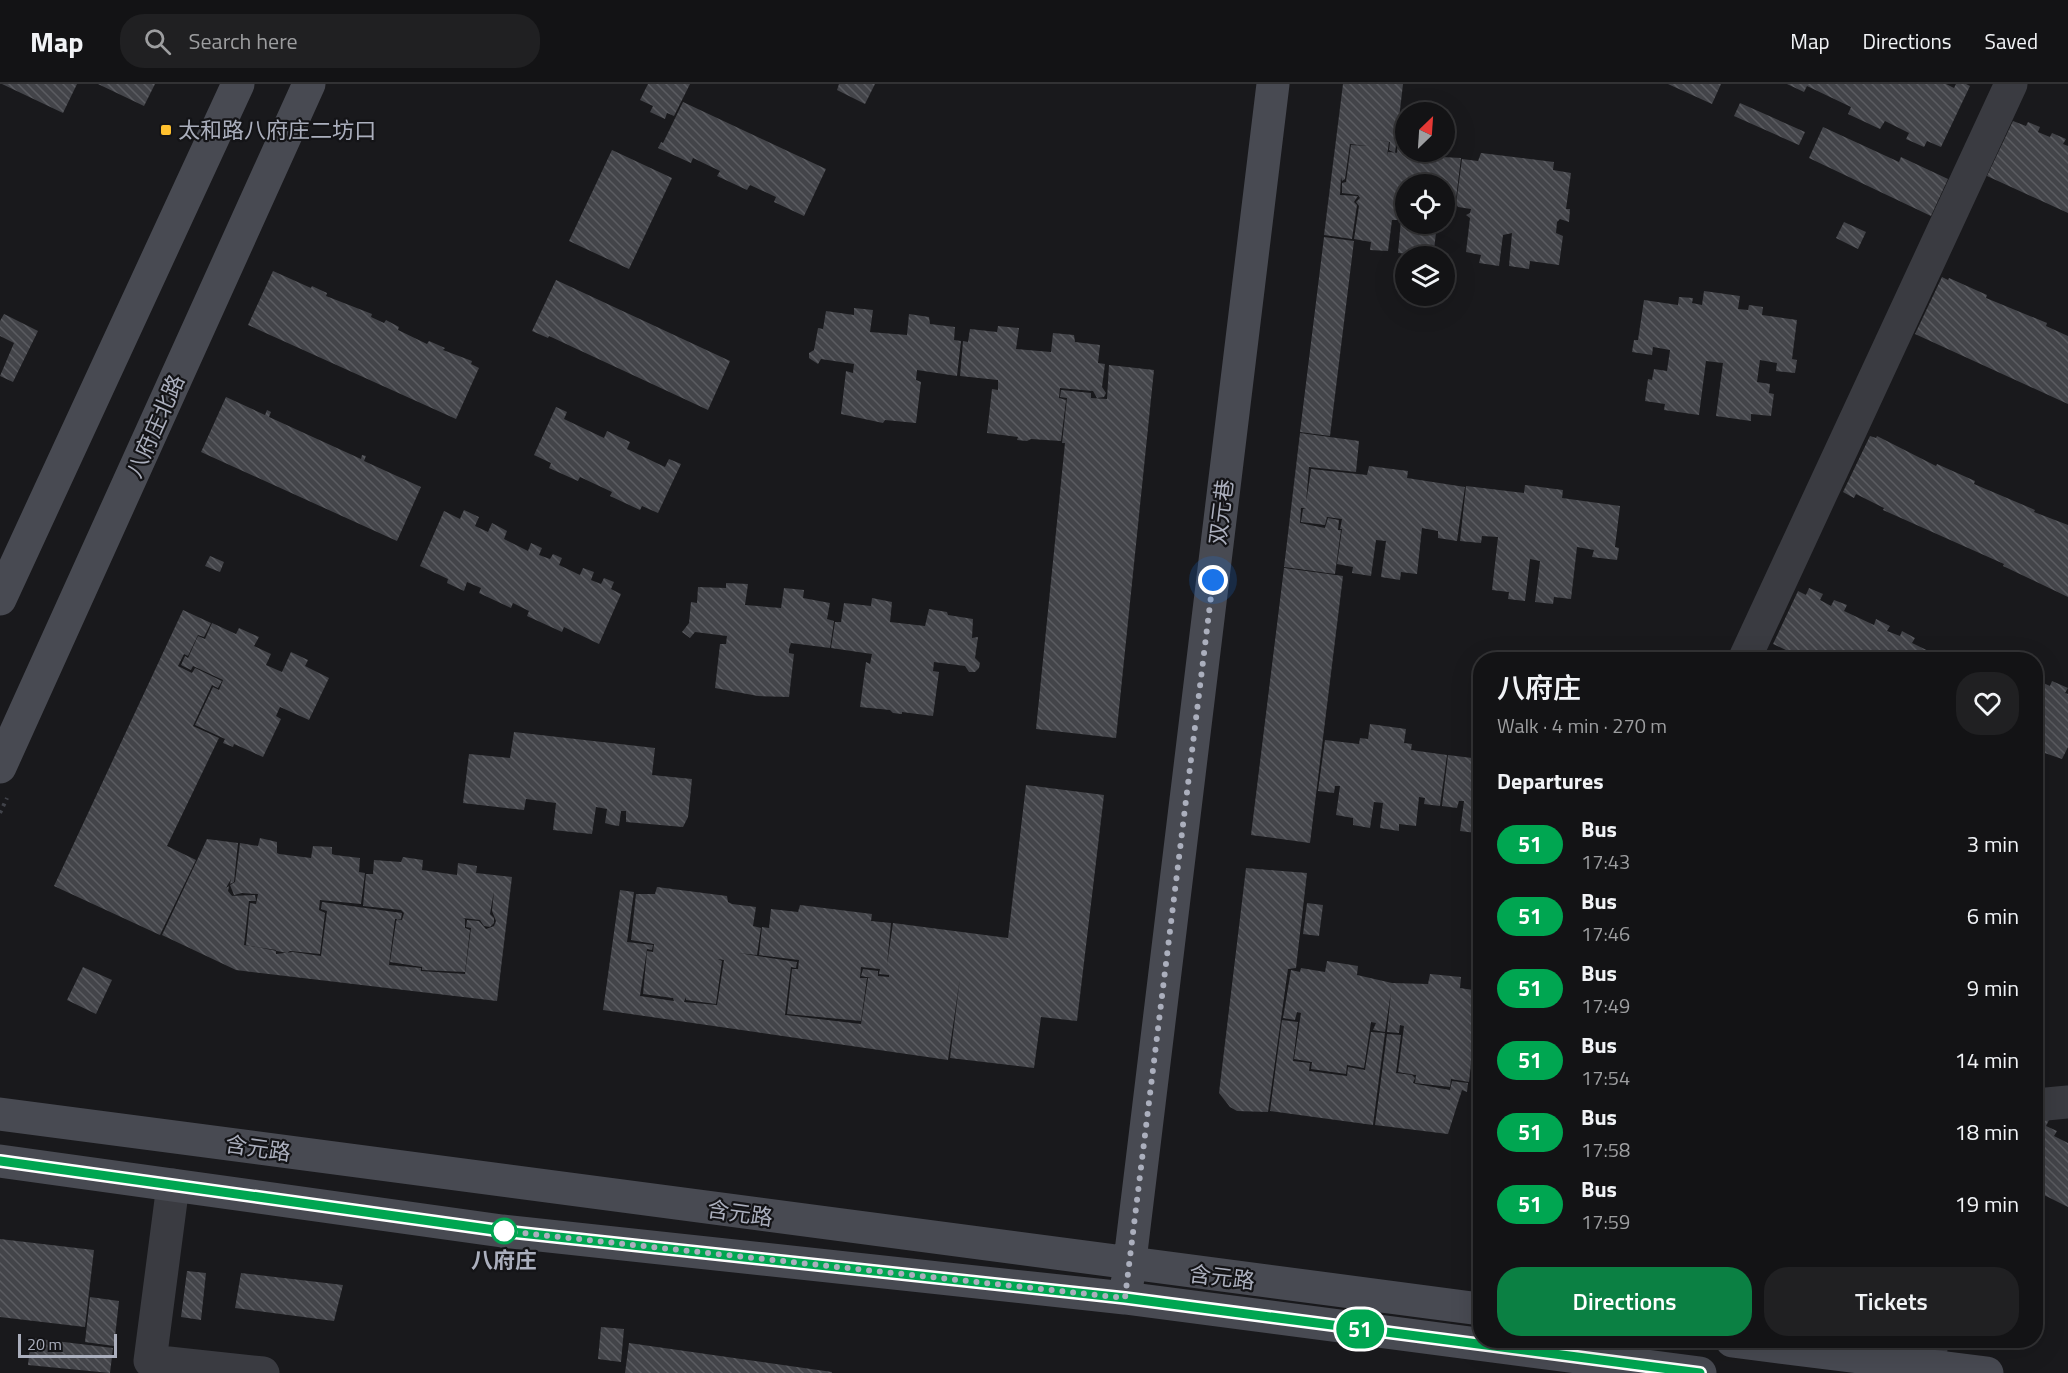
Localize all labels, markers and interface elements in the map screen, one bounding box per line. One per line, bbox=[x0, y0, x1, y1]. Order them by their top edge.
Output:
search box bbox=[120, 14, 540, 68]
text: Map bbox=[30, 20, 84, 63]
text: Search here bbox=[189, 24, 298, 58]
icon: search bbox=[141, 25, 174, 58]
text: Map bbox=[1790, 25, 1830, 57]
text: Directions bbox=[1863, 25, 1952, 57]
text: Saved bbox=[1985, 25, 2038, 57]
north arrow bbox=[1395, 102, 1455, 162]
map controls bbox=[1395, 102, 1455, 306]
place label: 太和路八府庄二坊口 bbox=[178, 113, 376, 147]
marker: 太和路八府庄二坊口 bbox=[159, 123, 173, 137]
button: locate bbox=[1395, 174, 1455, 234]
button: layers bbox=[1395, 246, 1455, 306]
street label: 八府庄北路 bbox=[117, 369, 193, 483]
street label: 双元巷 bbox=[1200, 477, 1242, 547]
your location bbox=[1198, 565, 1228, 595]
text: 八府庄 bbox=[1497, 666, 1581, 709]
button: heart bbox=[1956, 672, 2019, 735]
text: Walk · 4 min · 270 m bbox=[1497, 710, 1667, 741]
text: Departures bbox=[1497, 764, 1604, 798]
text: Bus bbox=[1581, 812, 1617, 846]
text: 3 min bbox=[1967, 827, 2019, 861]
text: 51 bbox=[1518, 828, 1542, 860]
text: 17:43 bbox=[1581, 846, 1630, 877]
text: Bus bbox=[1581, 884, 1617, 918]
text: 6 min bbox=[1967, 899, 2019, 933]
text: 51 bbox=[1518, 900, 1542, 932]
text: 17:46 bbox=[1581, 918, 1630, 949]
text: Bus bbox=[1581, 956, 1617, 990]
text: 9 min bbox=[1967, 971, 2019, 1005]
text: 51 bbox=[1518, 972, 1542, 1004]
text: 17:49 bbox=[1581, 990, 1630, 1021]
text: Bus bbox=[1581, 1028, 1617, 1062]
text: 14 min bbox=[1954, 1043, 2019, 1077]
text: 51 bbox=[1518, 1044, 1542, 1076]
text: 17:54 bbox=[1581, 1062, 1630, 1093]
text: Bus bbox=[1581, 1100, 1617, 1134]
text: 18 min bbox=[1954, 1115, 2019, 1149]
text: 51 bbox=[1518, 1116, 1542, 1148]
street label: 含元路 bbox=[223, 1127, 293, 1169]
text: 17:58 bbox=[1581, 1134, 1630, 1165]
text: Bus bbox=[1581, 1172, 1617, 1206]
text: 19 min bbox=[1954, 1187, 2019, 1221]
text: 51 bbox=[1518, 1188, 1542, 1220]
street label: 含元路 bbox=[705, 1192, 775, 1234]
text: 17:59 bbox=[1581, 1206, 1630, 1237]
marker: 八府庄 bbox=[491, 1218, 517, 1244]
place label: 八府庄 bbox=[471, 1243, 537, 1277]
street label: 含元路 bbox=[1187, 1256, 1257, 1298]
button: Directions bbox=[1497, 1267, 1752, 1336]
button: Tickets bbox=[1764, 1267, 2019, 1336]
line badge: 51 bbox=[1333, 1310, 1387, 1348]
text: 51 bbox=[1348, 1313, 1372, 1345]
scale bar bbox=[18, 1331, 117, 1358]
text: 20 m bbox=[27, 1332, 62, 1356]

